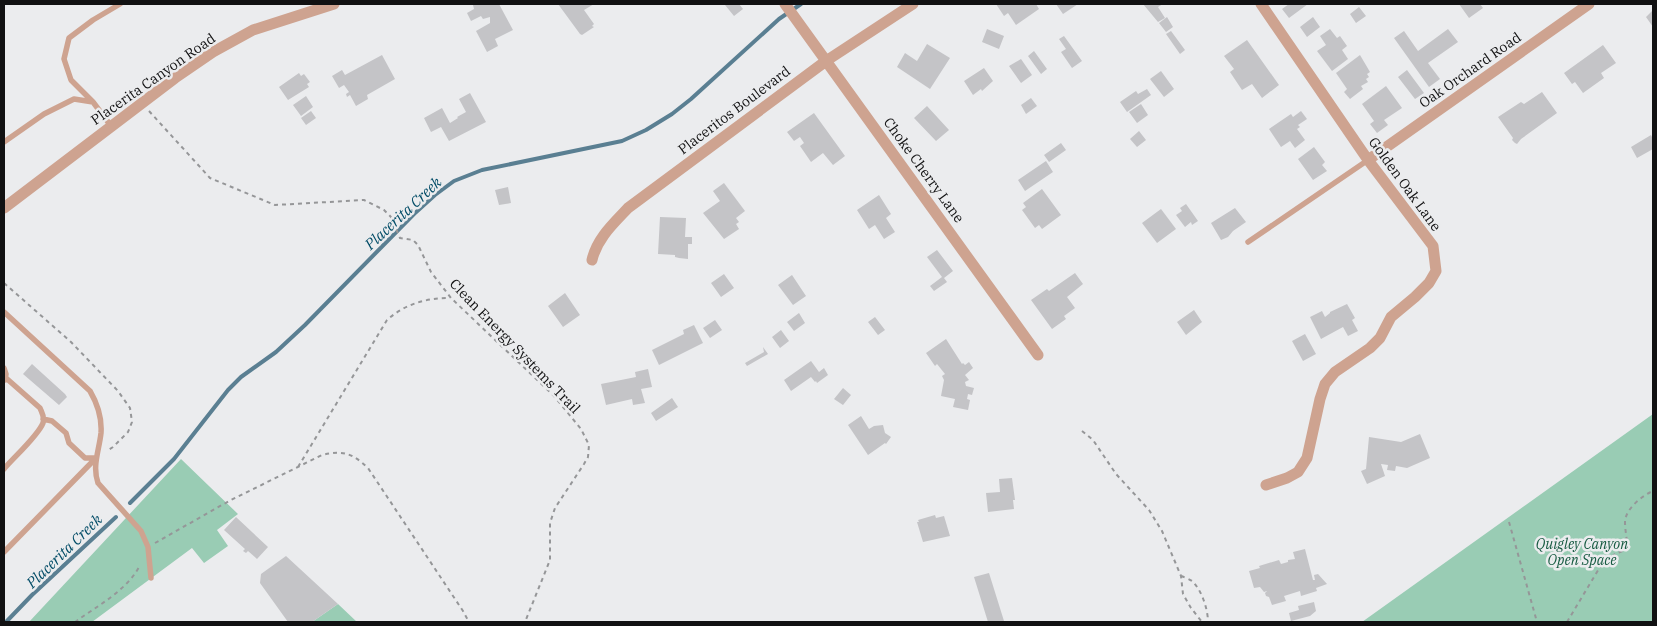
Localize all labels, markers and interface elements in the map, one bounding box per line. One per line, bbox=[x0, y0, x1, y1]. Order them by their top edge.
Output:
street label: Oak Orchard Road bbox=[1416, 28, 1525, 112]
street label: Placerita Canyon Road bbox=[87, 29, 219, 129]
street label: Placeritos Boulevard bbox=[674, 62, 794, 158]
street label: Choke Cherry Lane bbox=[880, 114, 968, 226]
street label: Golden Oak Lane bbox=[1365, 133, 1445, 235]
water label: Placerita Creek bbox=[360, 173, 445, 254]
street label: Clean Energy Systems Trail bbox=[446, 275, 584, 417]
water label: Placerita Creek bbox=[21, 510, 106, 593]
park label: Quigley Canyon Open Space bbox=[1536, 535, 1628, 569]

